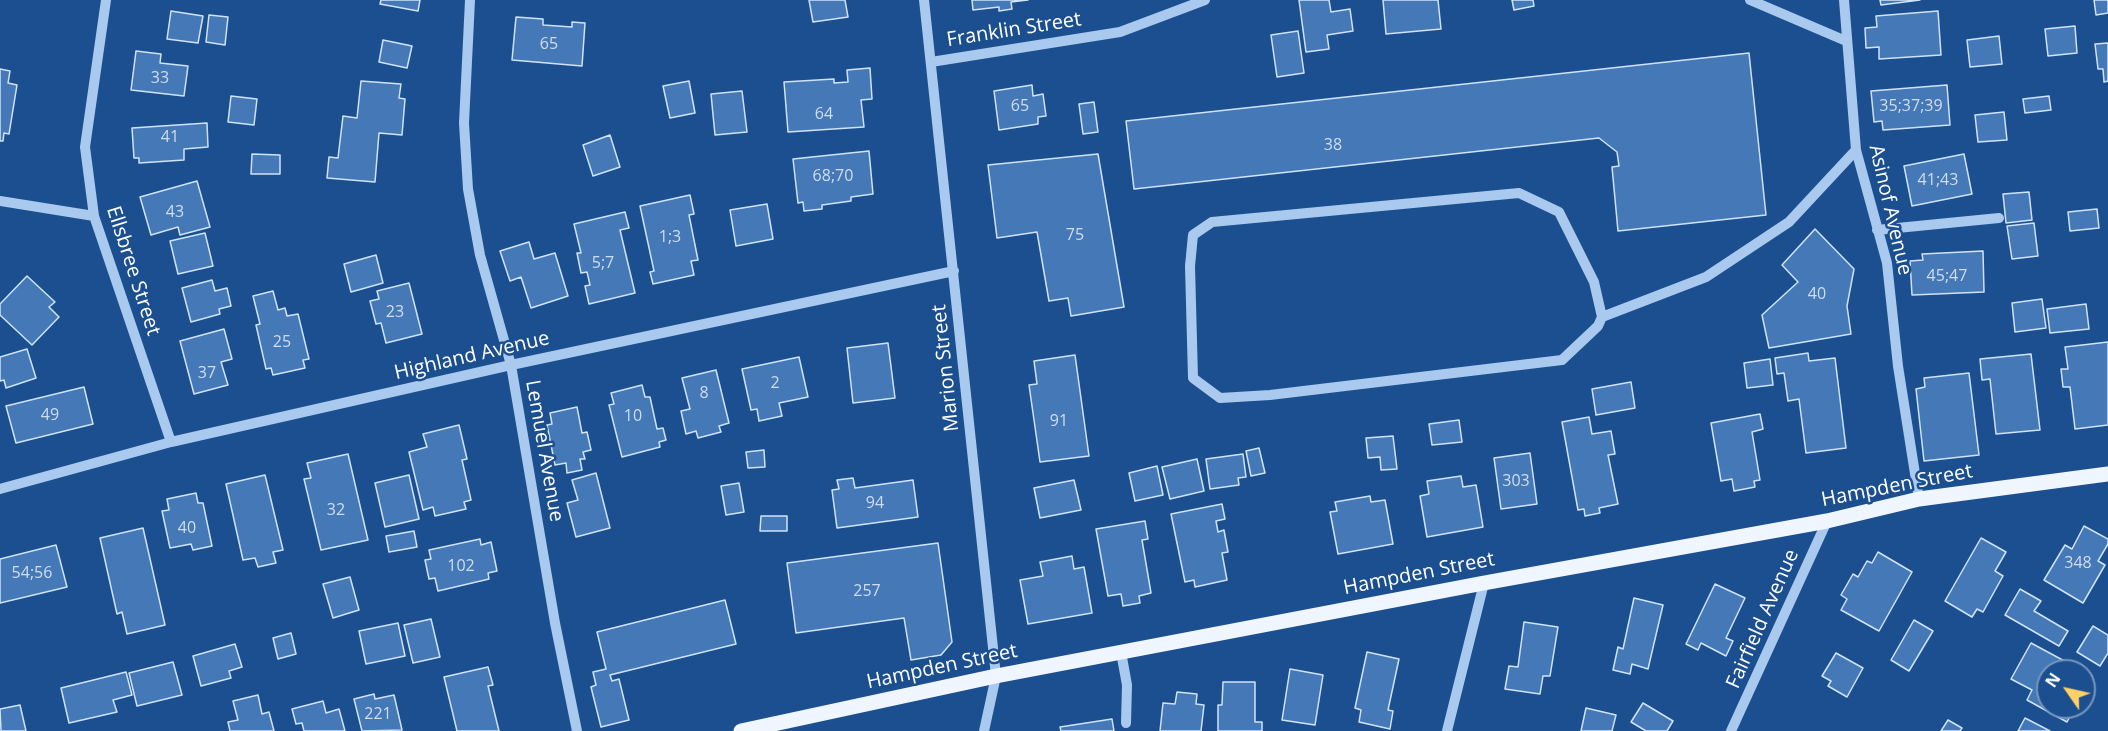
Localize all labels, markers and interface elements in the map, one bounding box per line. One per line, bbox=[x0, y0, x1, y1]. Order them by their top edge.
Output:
street label: Franklin Street bbox=[945, 8, 1083, 52]
house number: 65 bbox=[540, 34, 558, 54]
house number: 33 bbox=[151, 68, 169, 88]
house number: 65 bbox=[1011, 96, 1029, 116]
house number: 35;37;39 bbox=[1879, 96, 1943, 116]
house number: 64 bbox=[815, 104, 833, 124]
house number: 41 bbox=[161, 127, 179, 147]
house number: 38 bbox=[1324, 135, 1342, 155]
street label: Asinof Avenue bbox=[1863, 142, 1917, 278]
house number: 68;70 bbox=[813, 166, 853, 186]
house number: 41;43 bbox=[1918, 170, 1958, 190]
house number: 43 bbox=[166, 202, 184, 222]
street label: Ellsbree Street bbox=[101, 203, 165, 339]
house number: 75 bbox=[1066, 225, 1084, 245]
house number: 1;3 bbox=[659, 227, 681, 247]
house number: 5;7 bbox=[592, 253, 614, 273]
house number: 45;47 bbox=[1927, 266, 1967, 286]
house number: 40 bbox=[1808, 284, 1826, 304]
house number: 23 bbox=[386, 302, 404, 322]
street label: Marion Street bbox=[927, 303, 965, 433]
street label: Highland Avenue bbox=[392, 326, 552, 386]
house number: 25 bbox=[273, 332, 291, 352]
house number: 37 bbox=[198, 363, 216, 383]
house number: 2 bbox=[770, 373, 780, 393]
street label: Lemuel Avenue bbox=[520, 378, 568, 524]
house number: 8 bbox=[699, 383, 709, 403]
house number: 49 bbox=[41, 405, 59, 425]
house number: 10 bbox=[624, 406, 642, 426]
house number: 91 bbox=[1050, 411, 1068, 431]
street label: Hampden Street bbox=[1819, 460, 1975, 512]
house number: 303 bbox=[1502, 471, 1530, 491]
house number: 94 bbox=[866, 493, 884, 513]
house number: 32 bbox=[327, 500, 345, 520]
house number: 40 bbox=[178, 518, 196, 538]
street label: Fairfield Avenue bbox=[1722, 546, 1804, 692]
street label: Hampden Street bbox=[1341, 548, 1497, 600]
house number: 348 bbox=[2064, 553, 2092, 573]
house number: 102 bbox=[447, 556, 475, 576]
house number: 54;56 bbox=[12, 563, 52, 583]
house number: 257 bbox=[853, 581, 881, 601]
street label: Hampden Street bbox=[864, 639, 1020, 695]
north arrow bbox=[2036, 659, 2096, 719]
text: N bbox=[2040, 669, 2065, 692]
house number: 221 bbox=[364, 704, 392, 724]

